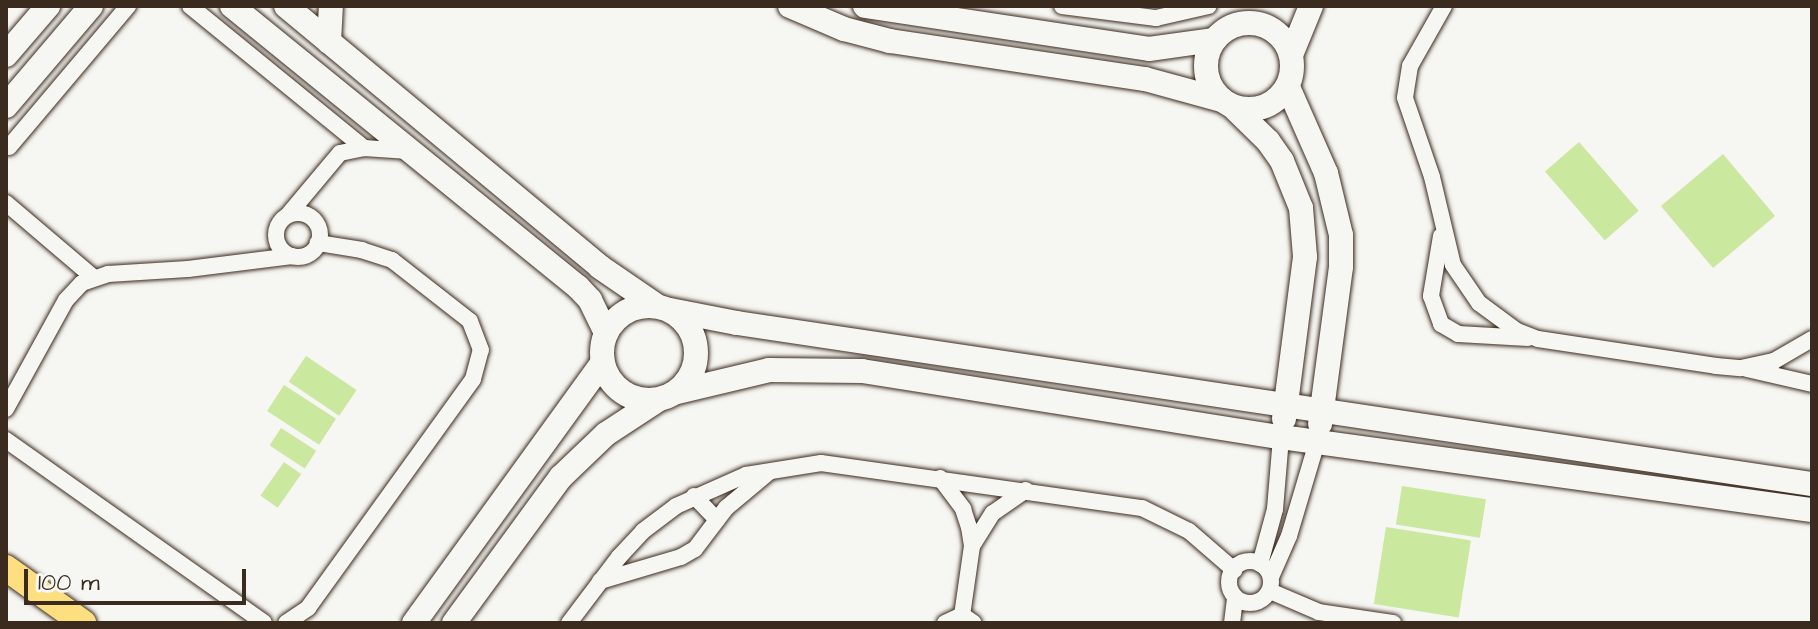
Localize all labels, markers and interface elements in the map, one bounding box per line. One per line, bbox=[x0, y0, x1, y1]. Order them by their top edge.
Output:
scale bar bbox=[28, 553, 250, 603]
text: 100 m bbox=[38, 566, 100, 600]

